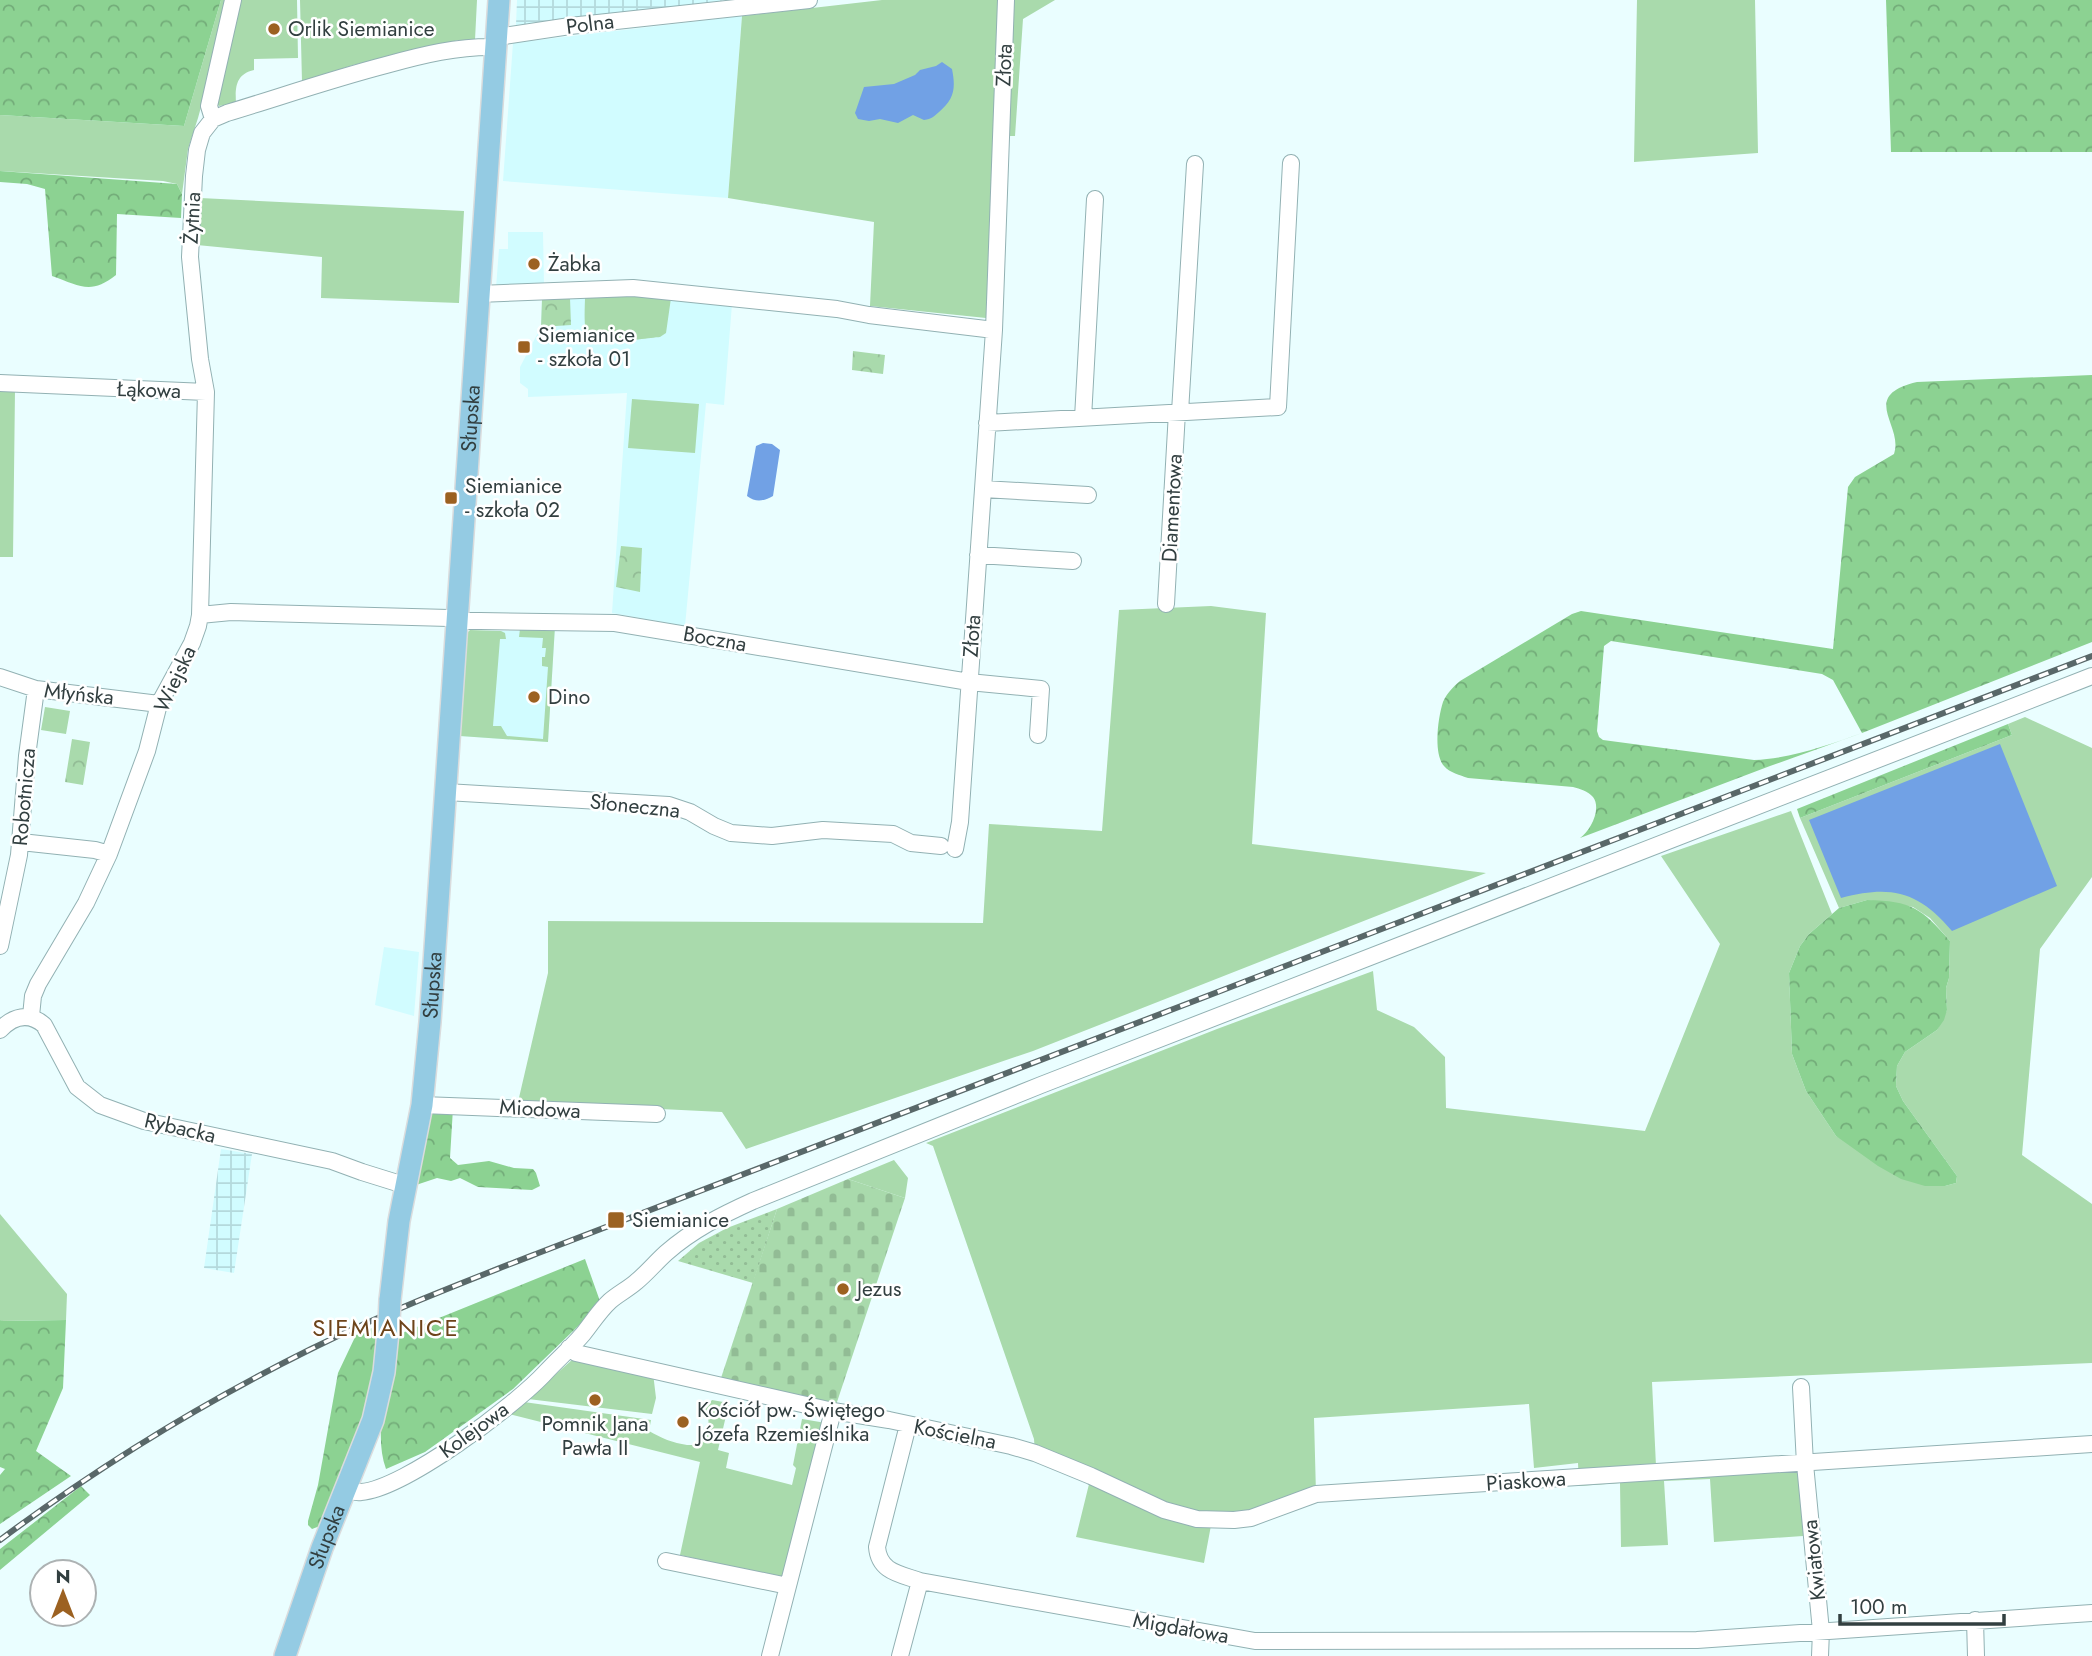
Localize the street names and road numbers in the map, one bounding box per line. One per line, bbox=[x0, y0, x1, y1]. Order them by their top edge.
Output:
street label: Polna bbox=[564, 6, 616, 42]
street label: Złota bbox=[988, 43, 1020, 87]
street label: Żytnia bbox=[176, 191, 208, 245]
street label: Łąkowa bbox=[115, 374, 182, 406]
street label: Słupska bbox=[454, 384, 488, 453]
street label: Diamentowa bbox=[1154, 453, 1190, 563]
street label: Złota bbox=[956, 614, 988, 658]
street label: Boczna bbox=[681, 619, 749, 659]
street label: Wiejska bbox=[147, 641, 203, 717]
street label: Młyńska bbox=[43, 675, 115, 713]
street label: Robotnicza bbox=[5, 747, 43, 847]
street label: Słoneczna bbox=[588, 786, 682, 826]
street label: Słupska bbox=[415, 951, 450, 1020]
street label: Miodowa bbox=[499, 1092, 581, 1126]
street label: Rybacka bbox=[141, 1105, 219, 1151]
street label: Kolejowa bbox=[433, 1395, 515, 1465]
street label: Kościelna bbox=[911, 1411, 999, 1457]
street label: Piaskowa bbox=[1485, 1463, 1567, 1499]
street label: Słupska bbox=[301, 1500, 353, 1573]
street label: Kwiatowa bbox=[1795, 1518, 1833, 1602]
street label: Migdałowa bbox=[1131, 1605, 1231, 1651]

